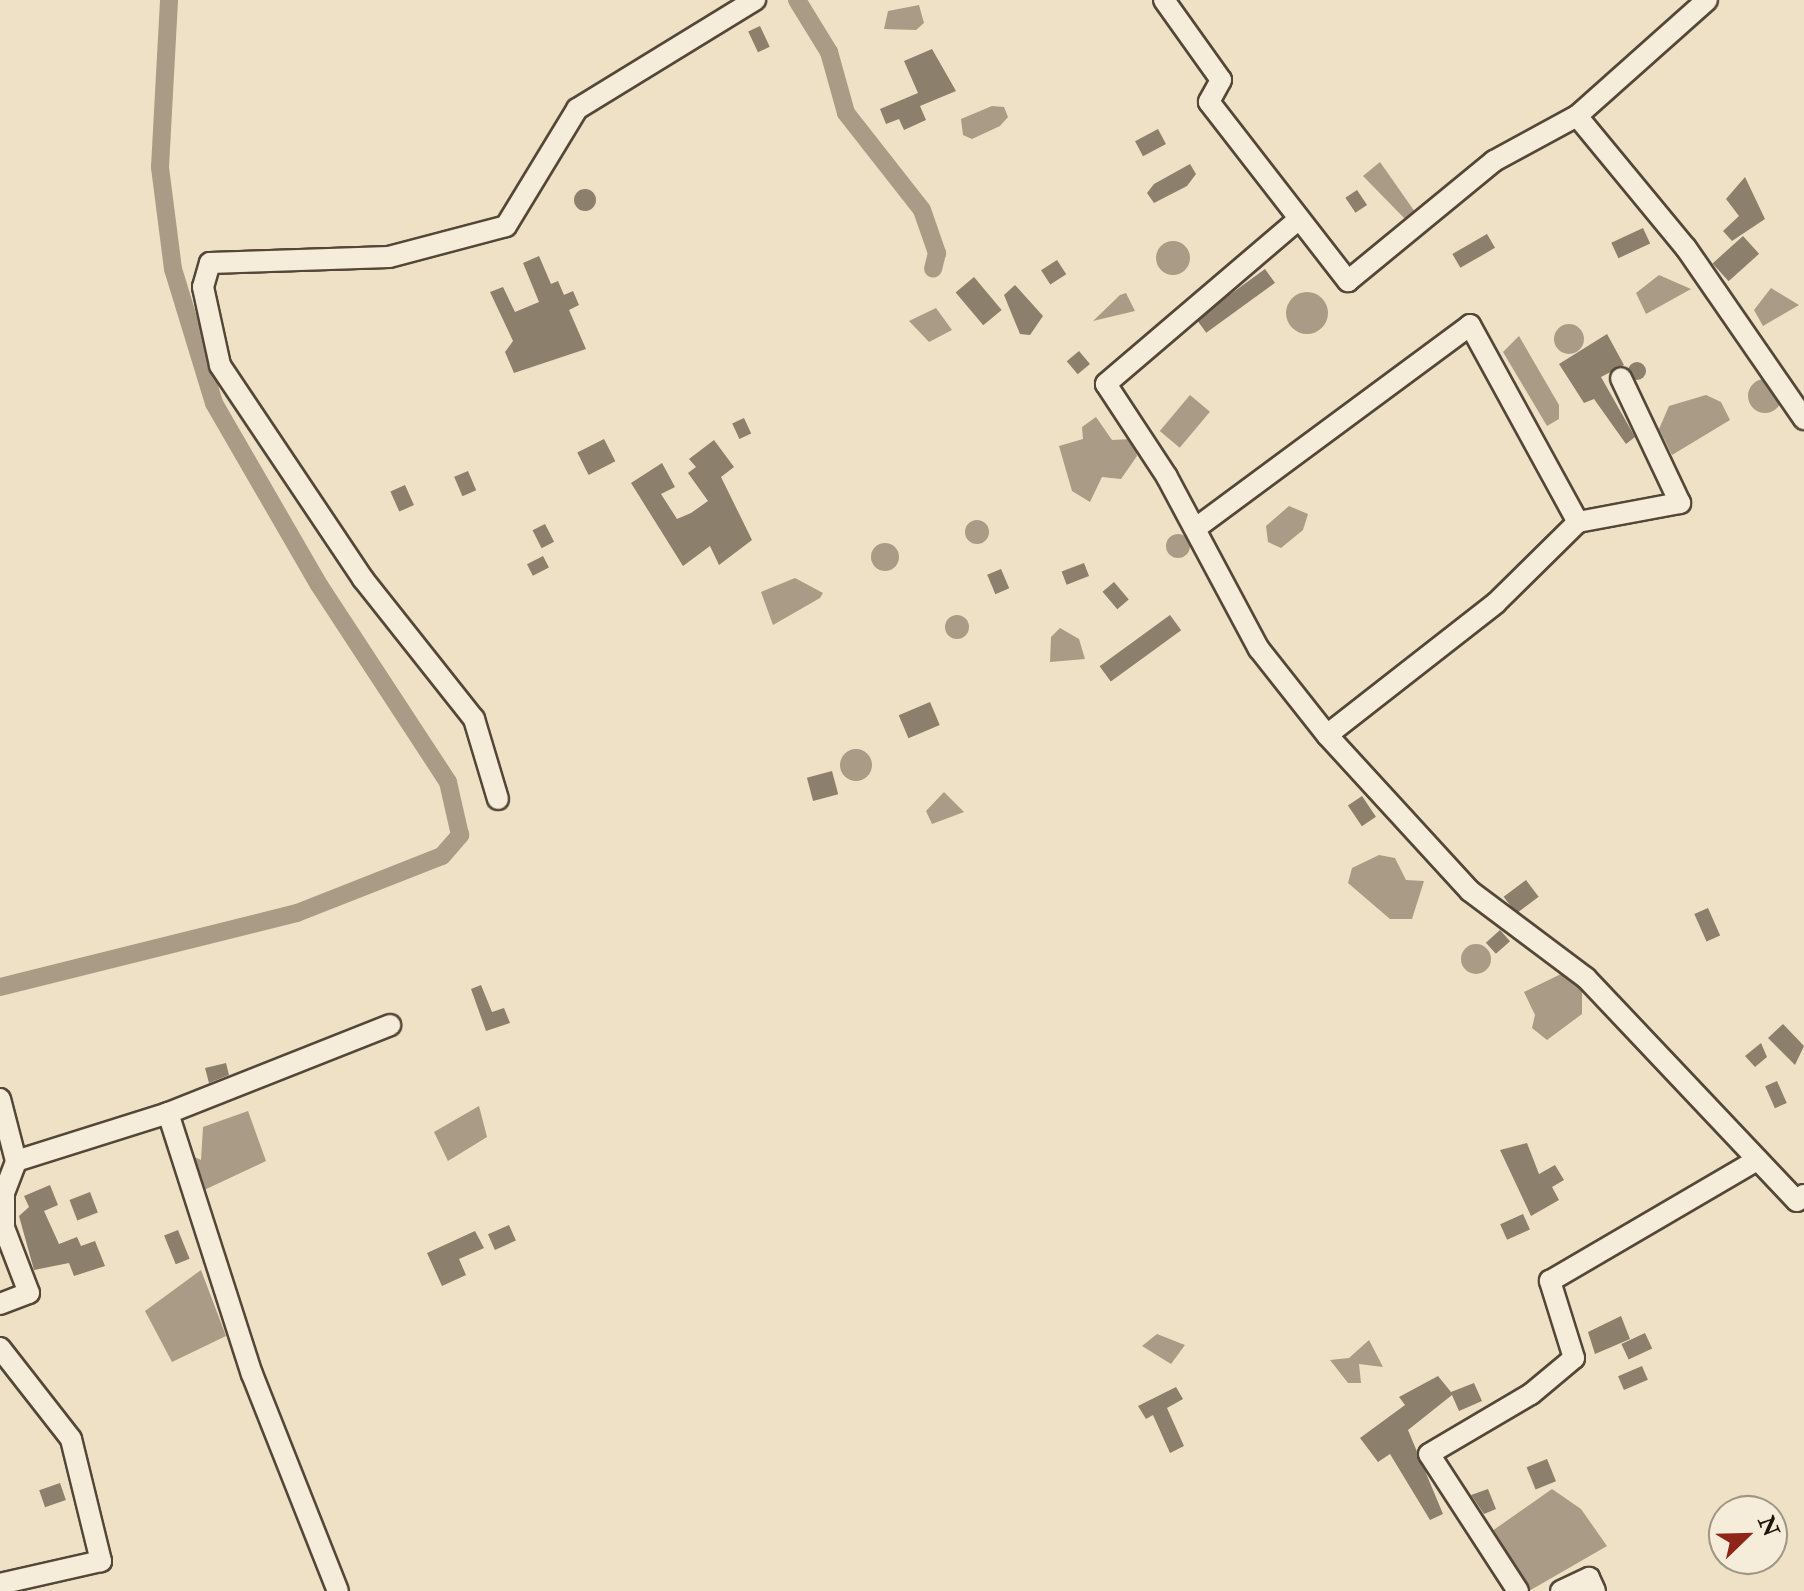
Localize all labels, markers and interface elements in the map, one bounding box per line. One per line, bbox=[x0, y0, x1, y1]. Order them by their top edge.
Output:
north arrow bbox=[1708, 1495, 1788, 1575]
text: N bbox=[1752, 1512, 1785, 1541]

